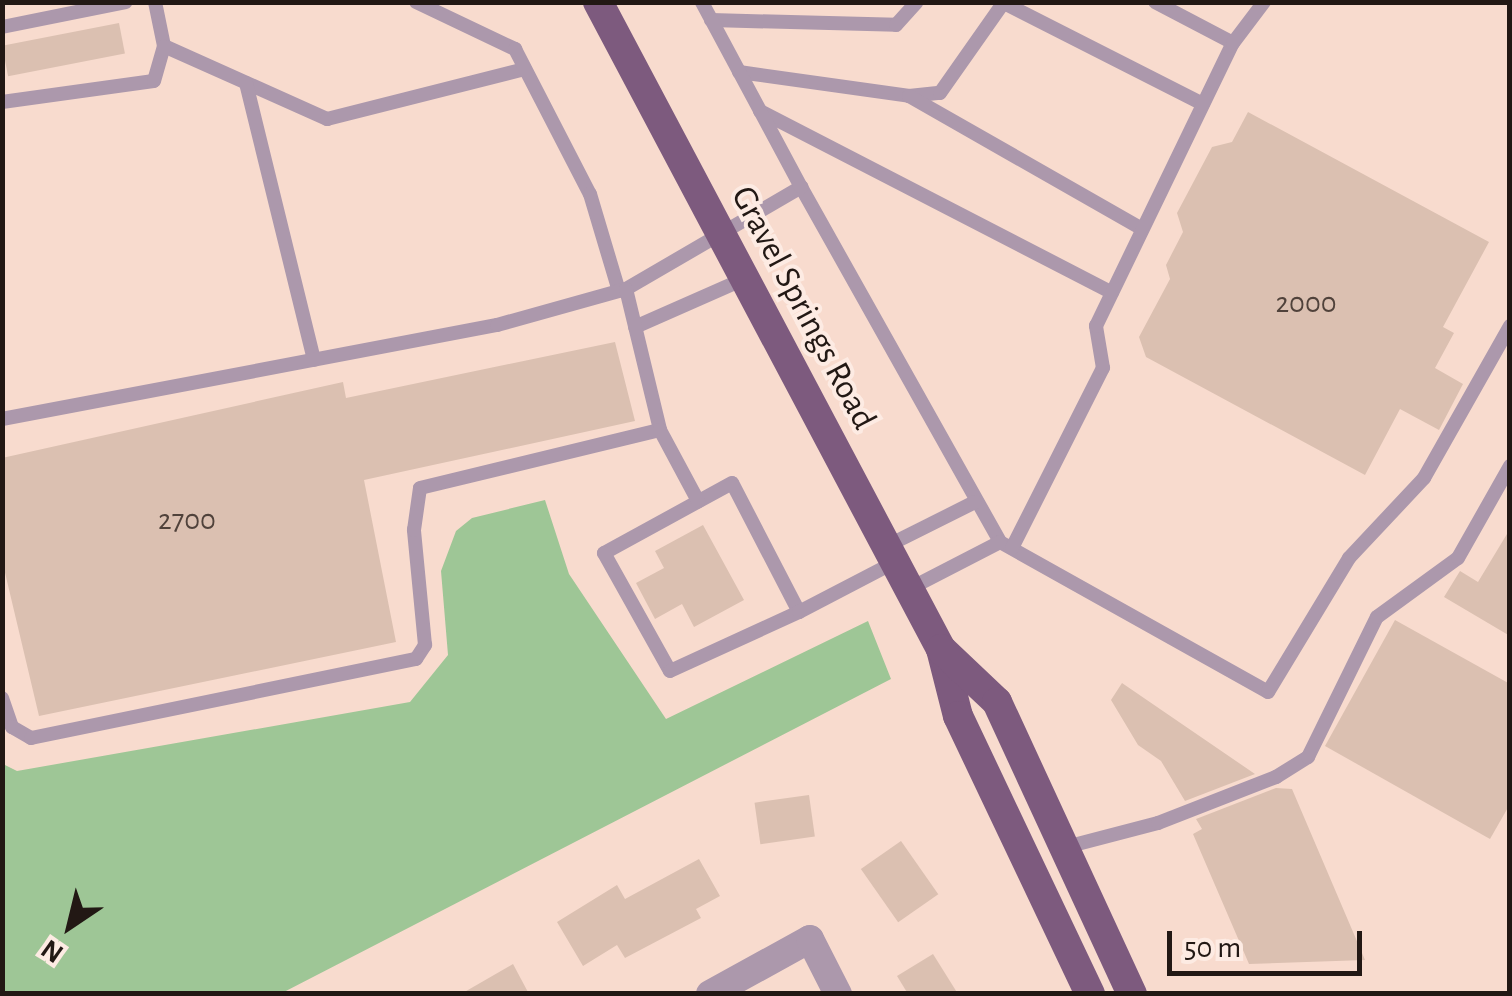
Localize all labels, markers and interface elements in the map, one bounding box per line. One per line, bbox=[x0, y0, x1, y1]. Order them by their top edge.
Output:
street label: Gravel Springs Road bbox=[721, 179, 885, 437]
house number: 2000 bbox=[1275, 285, 1337, 321]
house number: 2700 bbox=[158, 502, 216, 538]
north arrow bbox=[20, 876, 120, 976]
scale bar bbox=[1172, 911, 1367, 973]
text: 50 m bbox=[1184, 933, 1241, 963]
text: N bbox=[37, 934, 69, 968]

